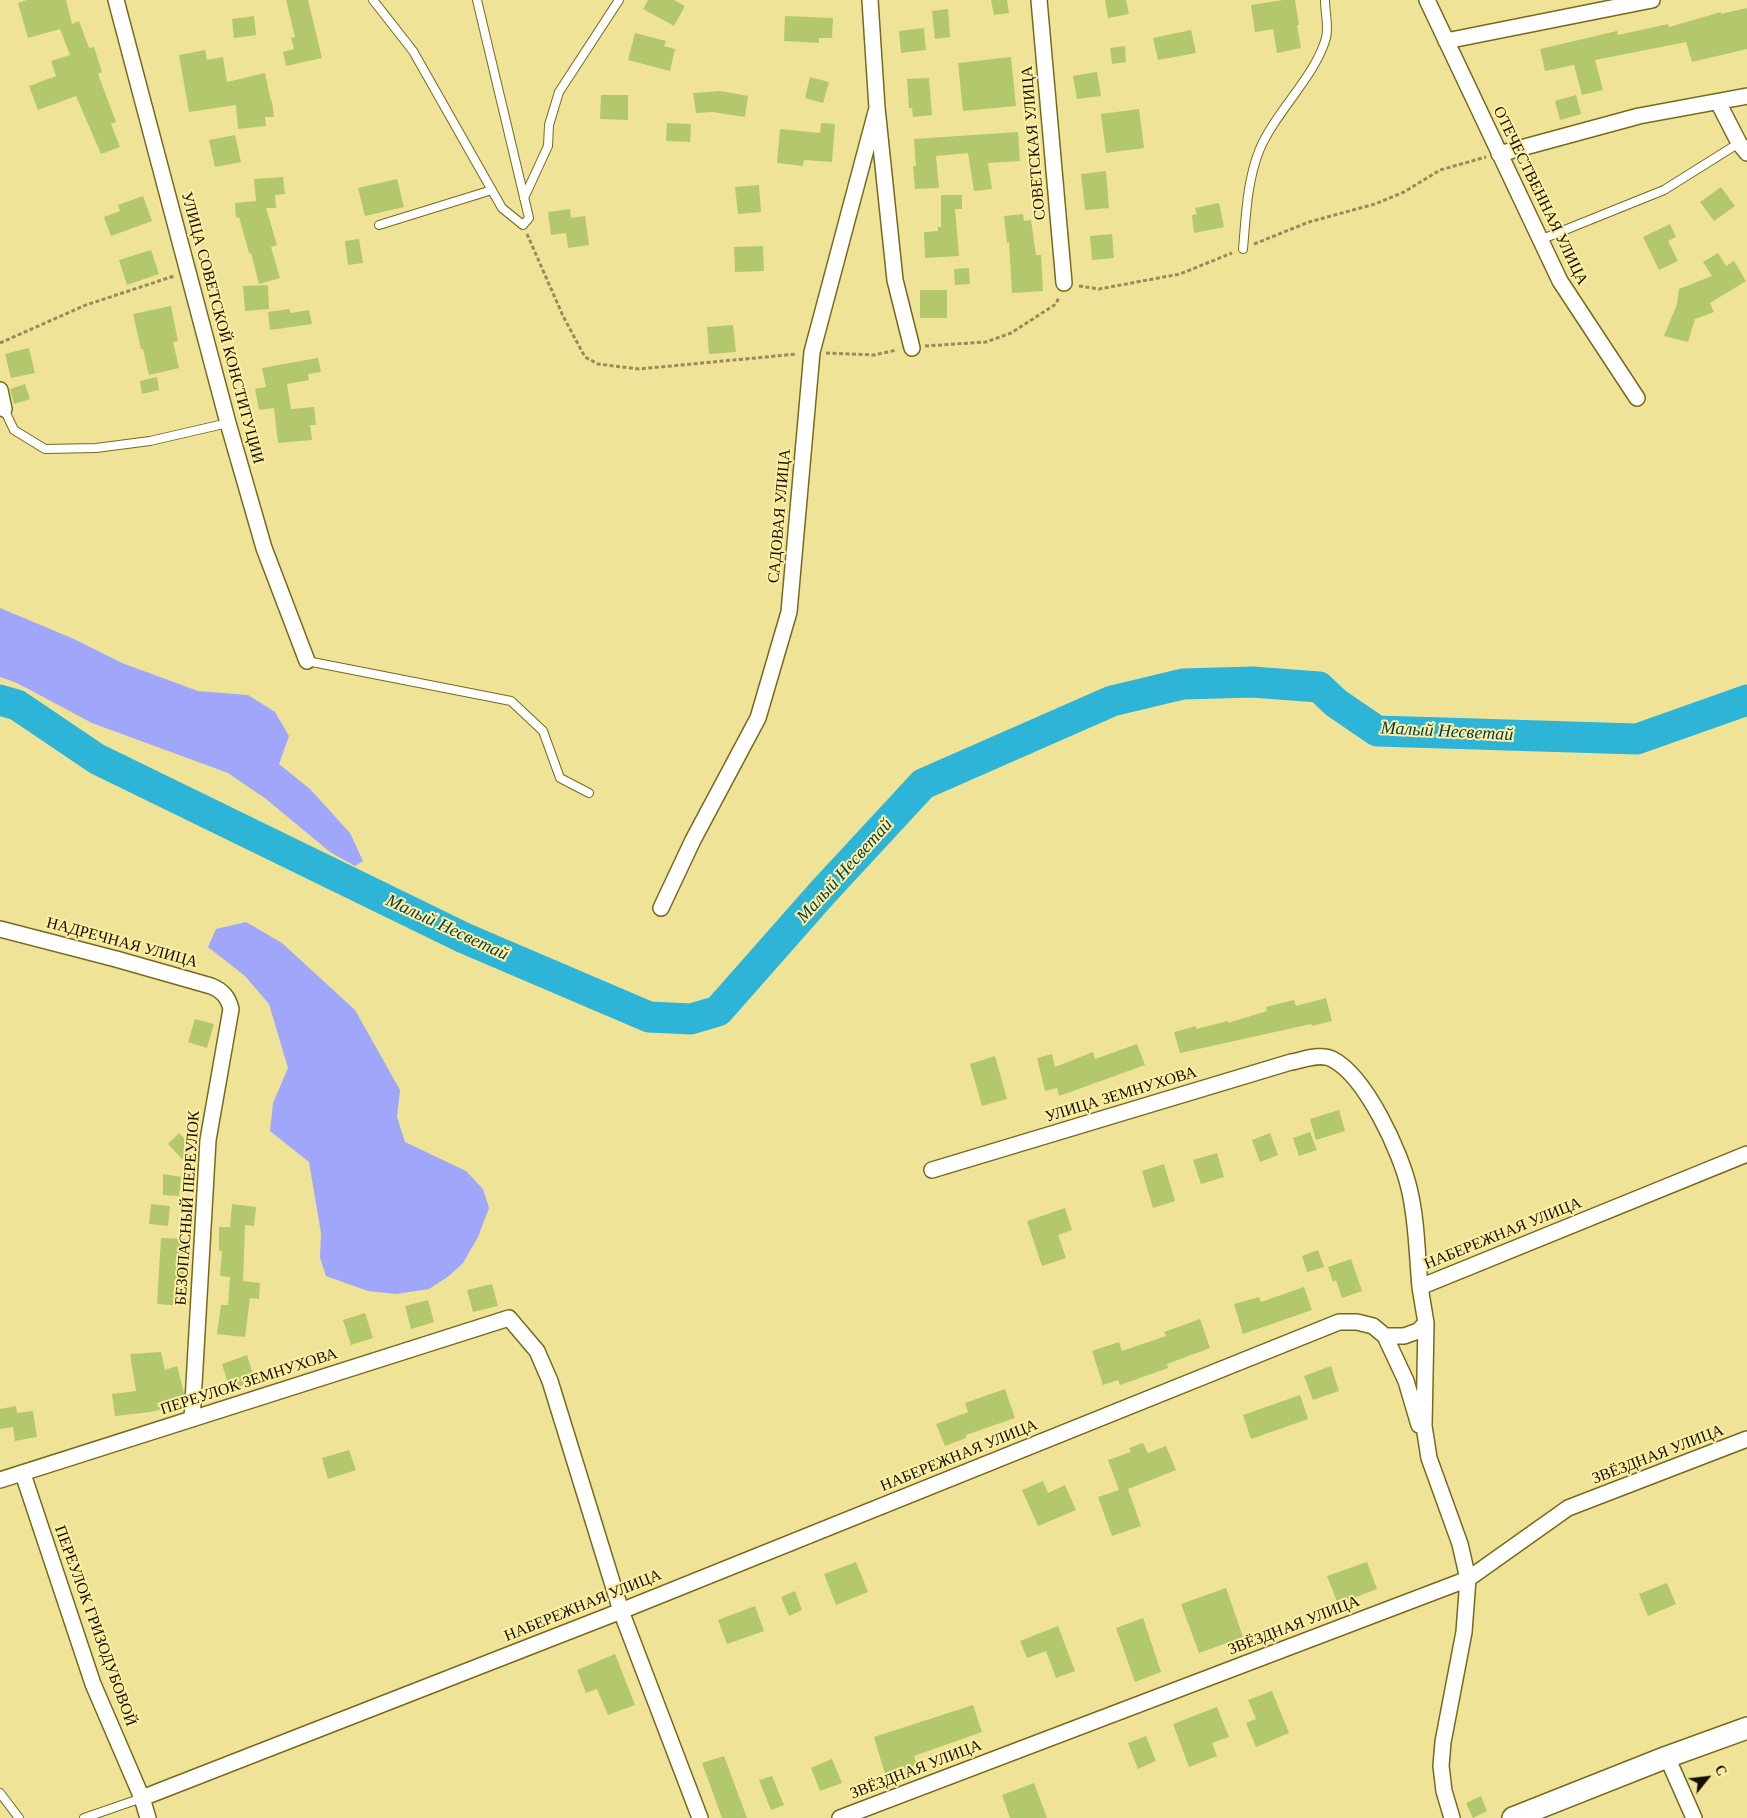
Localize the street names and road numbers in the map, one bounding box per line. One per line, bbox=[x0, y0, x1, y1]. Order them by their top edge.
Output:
street label: СОВЕТСКАЯ УЛИЦА bbox=[1018, 65, 1050, 221]
street label: ОТЕЧЕСТВЕННАЯ УЛИЦА bbox=[1488, 103, 1592, 289]
street label: УЛИЦА СОВЕТСКОЙ КОНСТИТУЦИИ bbox=[176, 190, 268, 466]
street label: САДОВАЯ УЛИЦА bbox=[765, 448, 795, 584]
street label: НАДРЕЧНАЯ УЛИЦА bbox=[44, 914, 200, 972]
street label: УЛИЦА ЗЕМНУХОВА bbox=[1043, 1063, 1199, 1127]
street label: БЕЗОПАСНЫЙ ПЕРЕУЛОК bbox=[172, 1110, 204, 1306]
street label: НАБЕРЕЖНАЯ УЛИЦА bbox=[1422, 1194, 1584, 1274]
street label: ПЕРЕУЛОК ЗЕМНУХОВА bbox=[158, 1344, 340, 1420]
street label: НАБЕРЕЖНАЯ УЛИЦА bbox=[878, 1416, 1040, 1496]
street label: ЗВЁЗДНАЯ УЛИЦА bbox=[1590, 1421, 1726, 1489]
street label: ПЕРЕУЛОК ГРИЗОДУБОВОЙ bbox=[50, 1523, 140, 1729]
street label: НАБЕРЕЖНАЯ УЛИЦА bbox=[502, 1566, 664, 1646]
street label: ЗВЁЗДНАЯ УЛИЦА bbox=[1226, 1592, 1362, 1660]
street label: ЗВЁЗДНАЯ УЛИЦА bbox=[848, 1736, 984, 1804]

